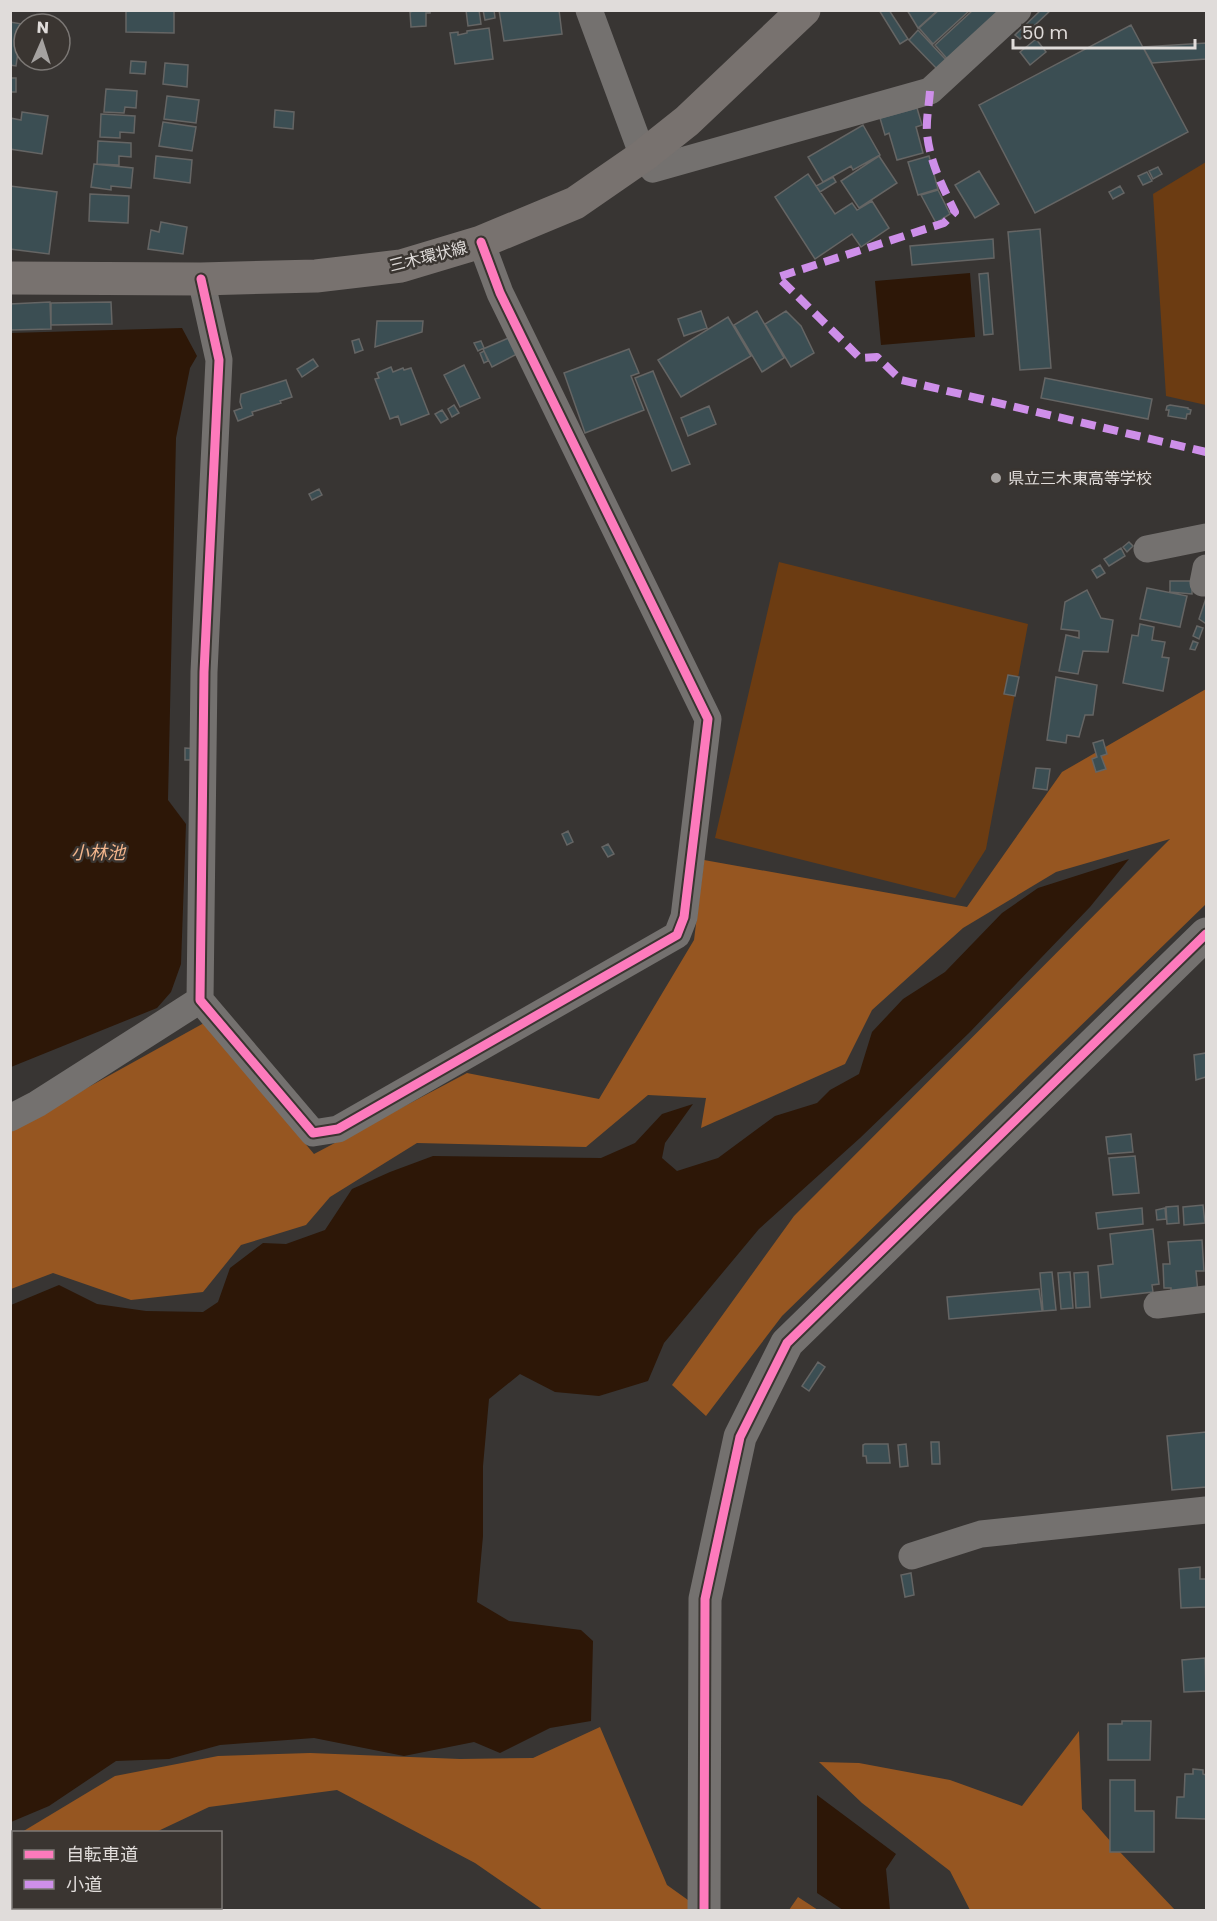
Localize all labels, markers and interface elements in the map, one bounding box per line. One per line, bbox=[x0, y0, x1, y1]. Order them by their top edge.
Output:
north arrow bbox=[12, 12, 72, 72]
scale bar bbox=[1013, 12, 1194, 50]
text: N bbox=[36, 16, 49, 39]
text: 50 m bbox=[1022, 20, 1068, 45]
street label: 三木環状線 bbox=[387, 236, 470, 277]
place label: 県立三木東高等学校 bbox=[1008, 467, 1152, 490]
marker: 県立三木東高等学校 bbox=[989, 471, 1003, 485]
water label: 小林池 bbox=[71, 840, 127, 865]
legend bbox=[12, 1831, 222, 1909]
text: 自転車道 bbox=[66, 1842, 138, 1867]
text: 小道 bbox=[66, 1872, 102, 1897]

